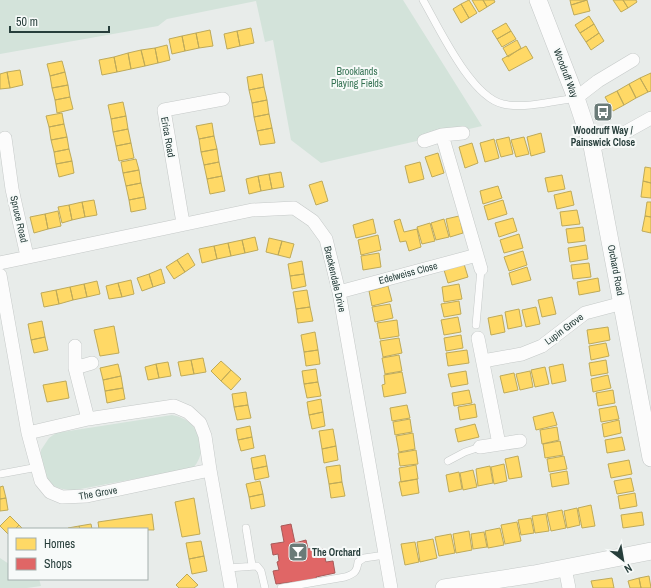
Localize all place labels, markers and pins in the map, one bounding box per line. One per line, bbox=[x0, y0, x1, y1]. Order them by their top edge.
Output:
bus stop icon: Woodruff Way / Painswick Close bbox=[592, 101, 614, 123]
place label: Woodruff Way / Painswick Close bbox=[571, 124, 636, 149]
bar icon: The Orchard bbox=[287, 541, 309, 563]
place label: The Orchard bbox=[312, 546, 361, 559]

